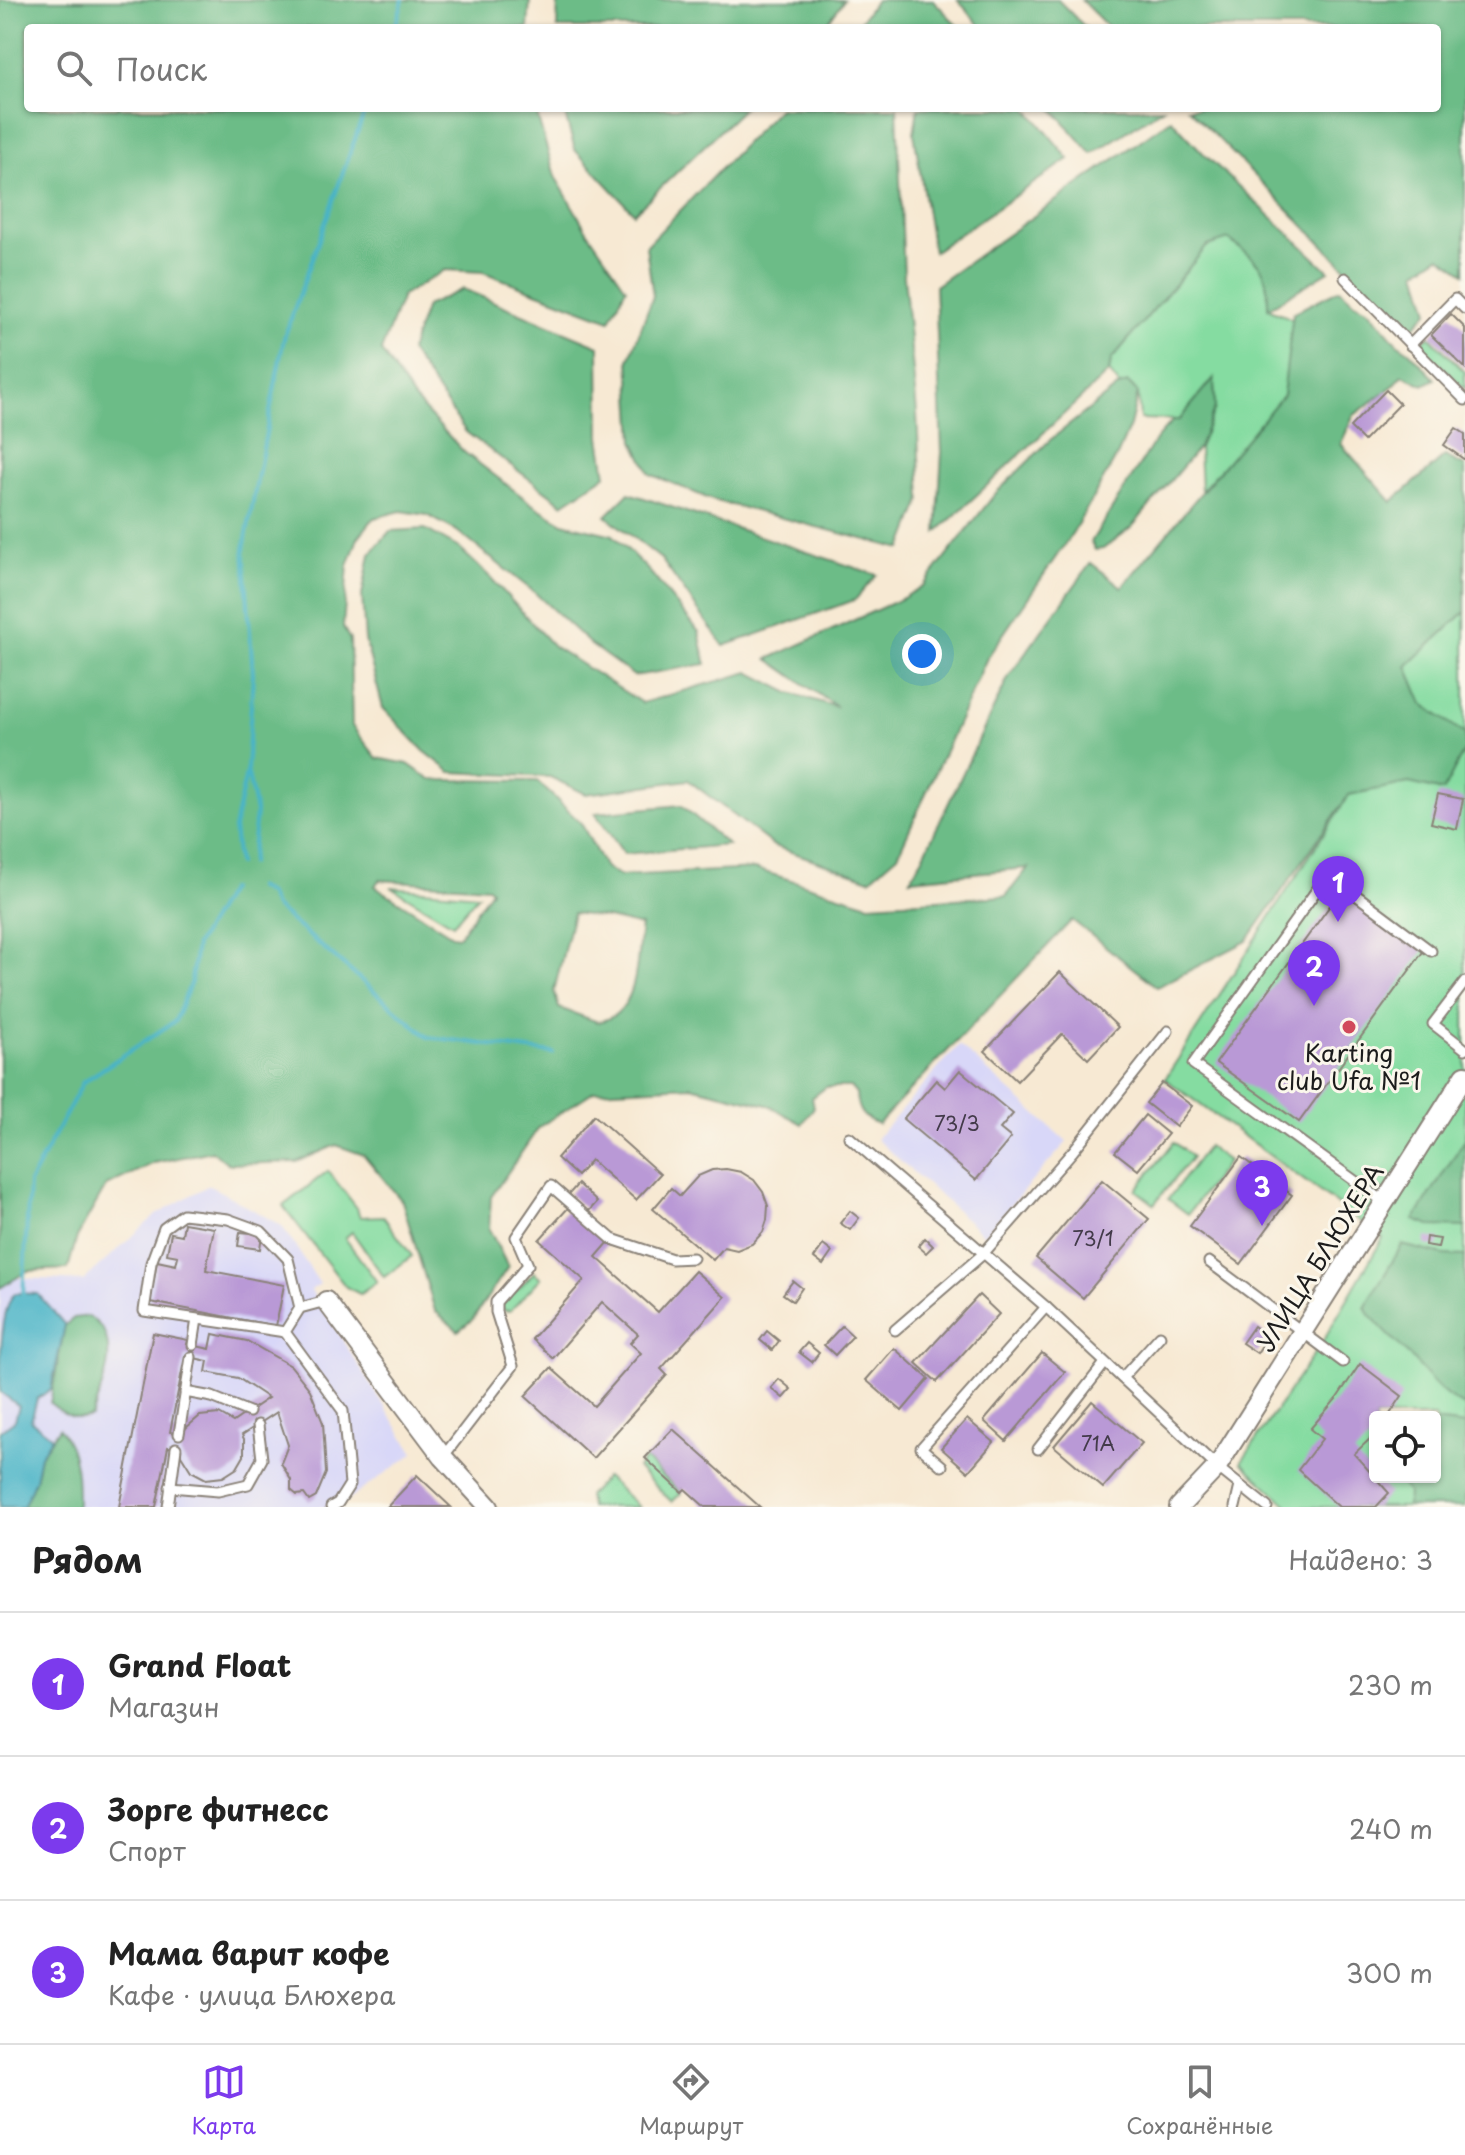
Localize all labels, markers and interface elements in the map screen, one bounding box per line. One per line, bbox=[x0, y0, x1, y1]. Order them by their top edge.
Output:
search box bbox=[24, 24, 1441, 112]
icon: search bbox=[52, 46, 96, 90]
text: Поиск bbox=[116, 46, 207, 91]
your location bbox=[902, 634, 942, 674]
pin: 1 bbox=[1312, 856, 1364, 922]
pin: 2 bbox=[1288, 940, 1340, 1006]
marker: Karting club Ufa №1 bbox=[1340, 1018, 1358, 1036]
place label: Karting club Ufa №1 bbox=[1277, 1034, 1421, 1098]
house number: 73/3 bbox=[934, 1108, 980, 1138]
street label: УЛИЦА БЛЮХЕРА bbox=[1247, 1156, 1392, 1358]
pin: 3 bbox=[1236, 1160, 1288, 1226]
house number: 73/1 bbox=[1072, 1223, 1114, 1253]
map controls bbox=[1369, 1411, 1441, 1483]
button: locate bbox=[1369, 1411, 1441, 1483]
house number: 71А bbox=[1081, 1428, 1115, 1458]
text: Рядом bbox=[32, 1533, 143, 1585]
text: Найдено: 3 bbox=[1289, 1540, 1433, 1579]
text: Grand Float bbox=[108, 1642, 291, 1687]
text: 1 bbox=[52, 1665, 64, 1704]
text: 230 m bbox=[1348, 1665, 1433, 1704]
text: Магазин bbox=[108, 1687, 219, 1726]
text: Зорге фитнесс bbox=[108, 1786, 329, 1831]
text: 2 bbox=[49, 1809, 67, 1848]
text: 240 m bbox=[1349, 1809, 1433, 1848]
text: Спорт bbox=[108, 1831, 186, 1870]
text: Мама варит кофе bbox=[108, 1930, 390, 1975]
text: 3 bbox=[49, 1953, 67, 1992]
text: 300 m bbox=[1346, 1953, 1433, 1992]
text: Кафе · улица Блюхера bbox=[108, 1975, 395, 2014]
tab: Карта bbox=[192, 2060, 256, 2141]
tab: Маршрут bbox=[639, 2060, 743, 2141]
tab: Сохранённые bbox=[1126, 2060, 1273, 2141]

